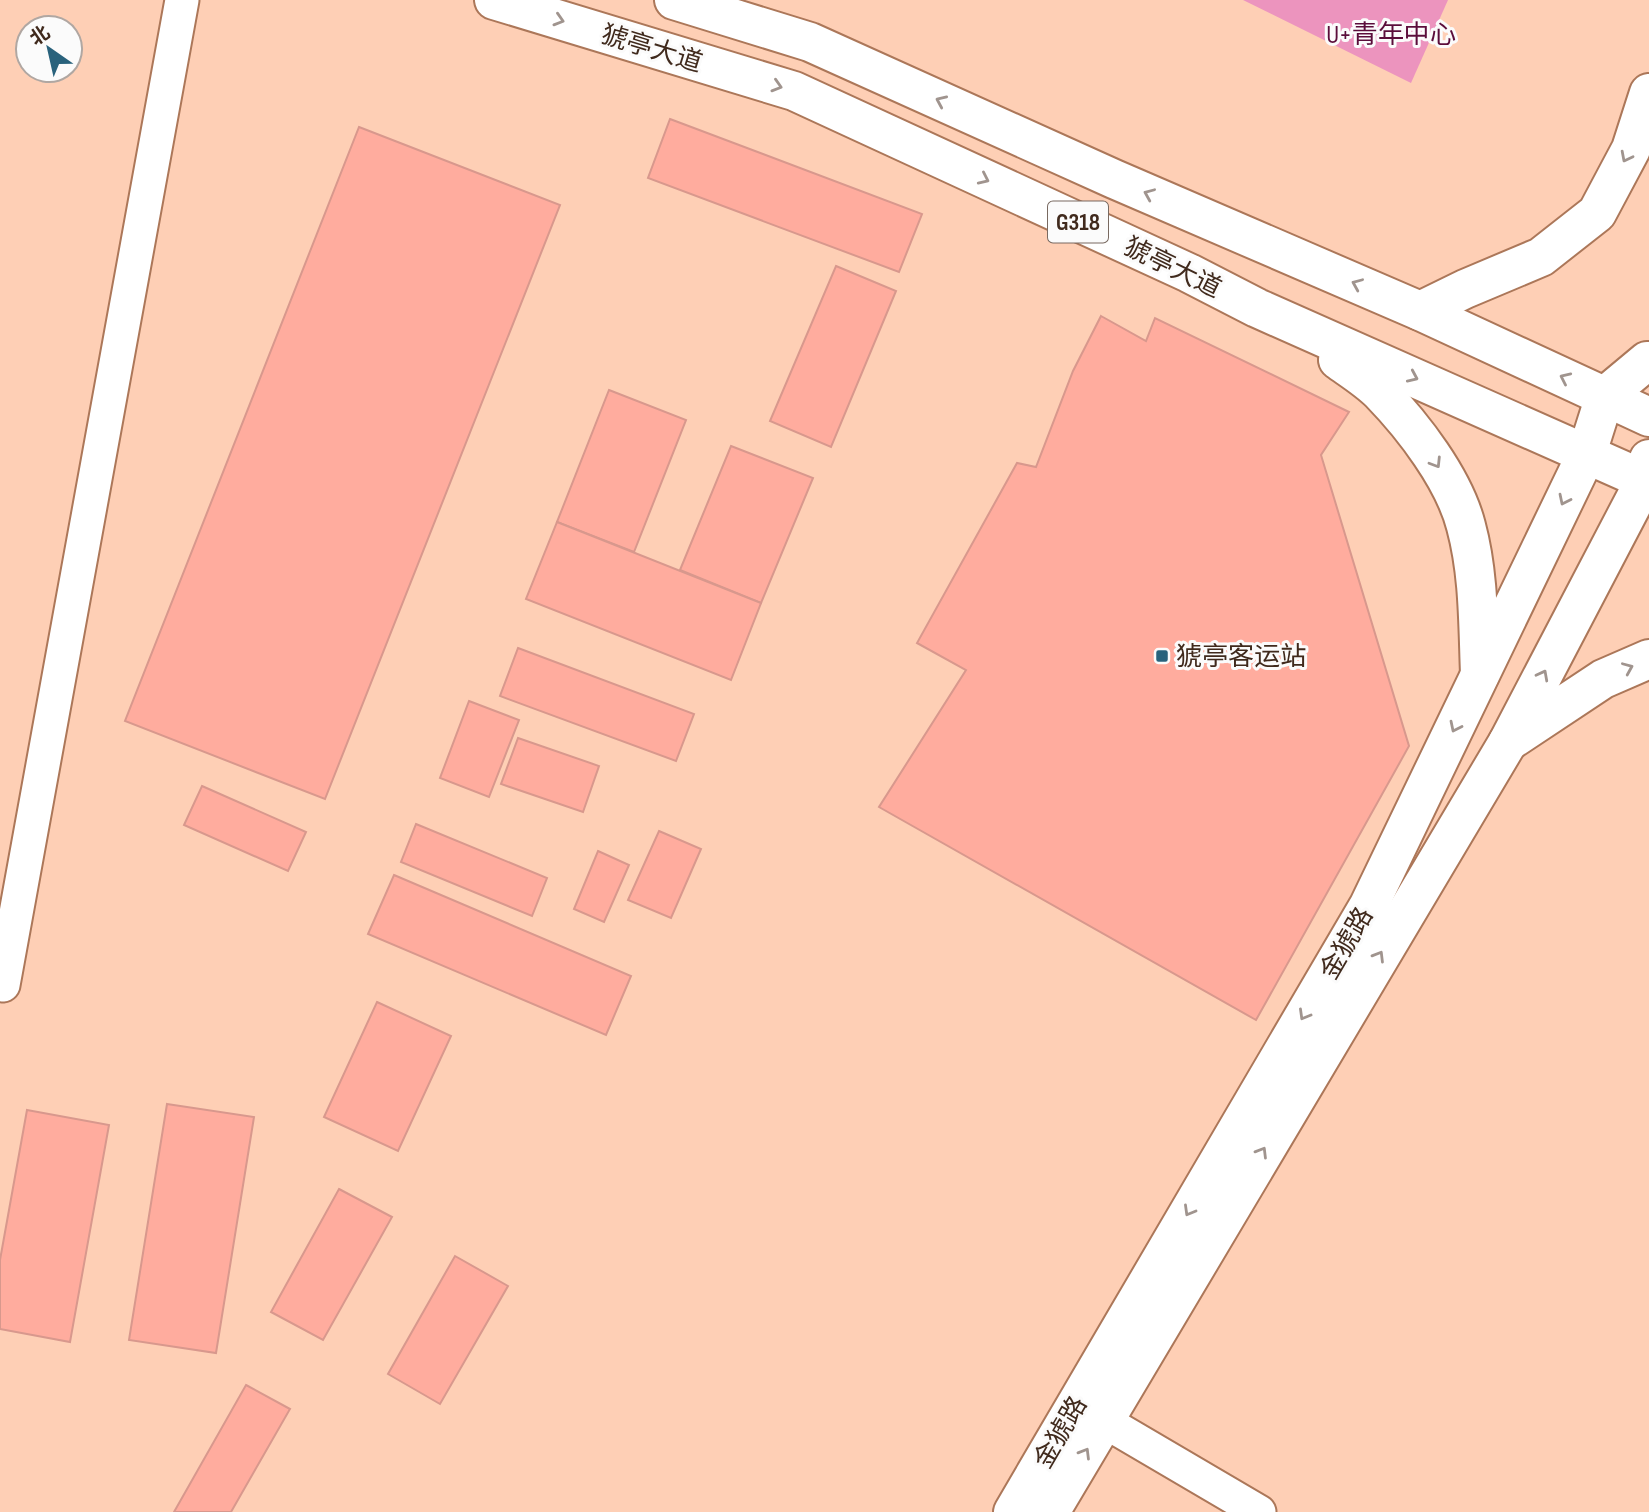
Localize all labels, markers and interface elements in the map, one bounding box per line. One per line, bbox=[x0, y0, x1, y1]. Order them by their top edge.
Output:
one-way arrow bbox=[553, 11, 565, 26]
north arrow bbox=[14, 14, 84, 84]
street label: 猇亭大道 bbox=[597, 19, 706, 79]
park label: U+青年中心 bbox=[1326, 20, 1456, 51]
text: 北 bbox=[26, 21, 55, 51]
one-way arrow bbox=[770, 77, 782, 92]
one-way arrow bbox=[936, 95, 948, 109]
one-way arrow bbox=[1621, 150, 1634, 162]
one-way arrow bbox=[977, 171, 989, 185]
one-way arrow bbox=[1143, 188, 1156, 202]
road number: G318 bbox=[1048, 202, 1108, 243]
street label: 猇亭大道 bbox=[1119, 232, 1226, 305]
one-way arrow bbox=[1352, 278, 1365, 292]
one-way arrow bbox=[1406, 369, 1418, 383]
one-way arrow bbox=[1560, 372, 1572, 386]
one-way arrow bbox=[1427, 455, 1440, 468]
one-way arrow bbox=[1559, 493, 1573, 505]
place label: 猇亭客运站 bbox=[1176, 642, 1306, 673]
marker: 猇亭客运站 bbox=[1154, 648, 1170, 664]
one-way arrow bbox=[1621, 662, 1634, 676]
one-way arrow bbox=[1535, 670, 1548, 682]
one-way arrow bbox=[1449, 720, 1463, 732]
street label: 金猇路 bbox=[1314, 902, 1380, 985]
one-way arrow bbox=[1371, 951, 1384, 964]
one-way arrow bbox=[1299, 1007, 1312, 1020]
one-way arrow bbox=[1254, 1146, 1267, 1159]
one-way arrow bbox=[1184, 1204, 1197, 1217]
street label: 金猇路 bbox=[1028, 1391, 1094, 1474]
one-way arrow bbox=[1077, 1448, 1090, 1461]

